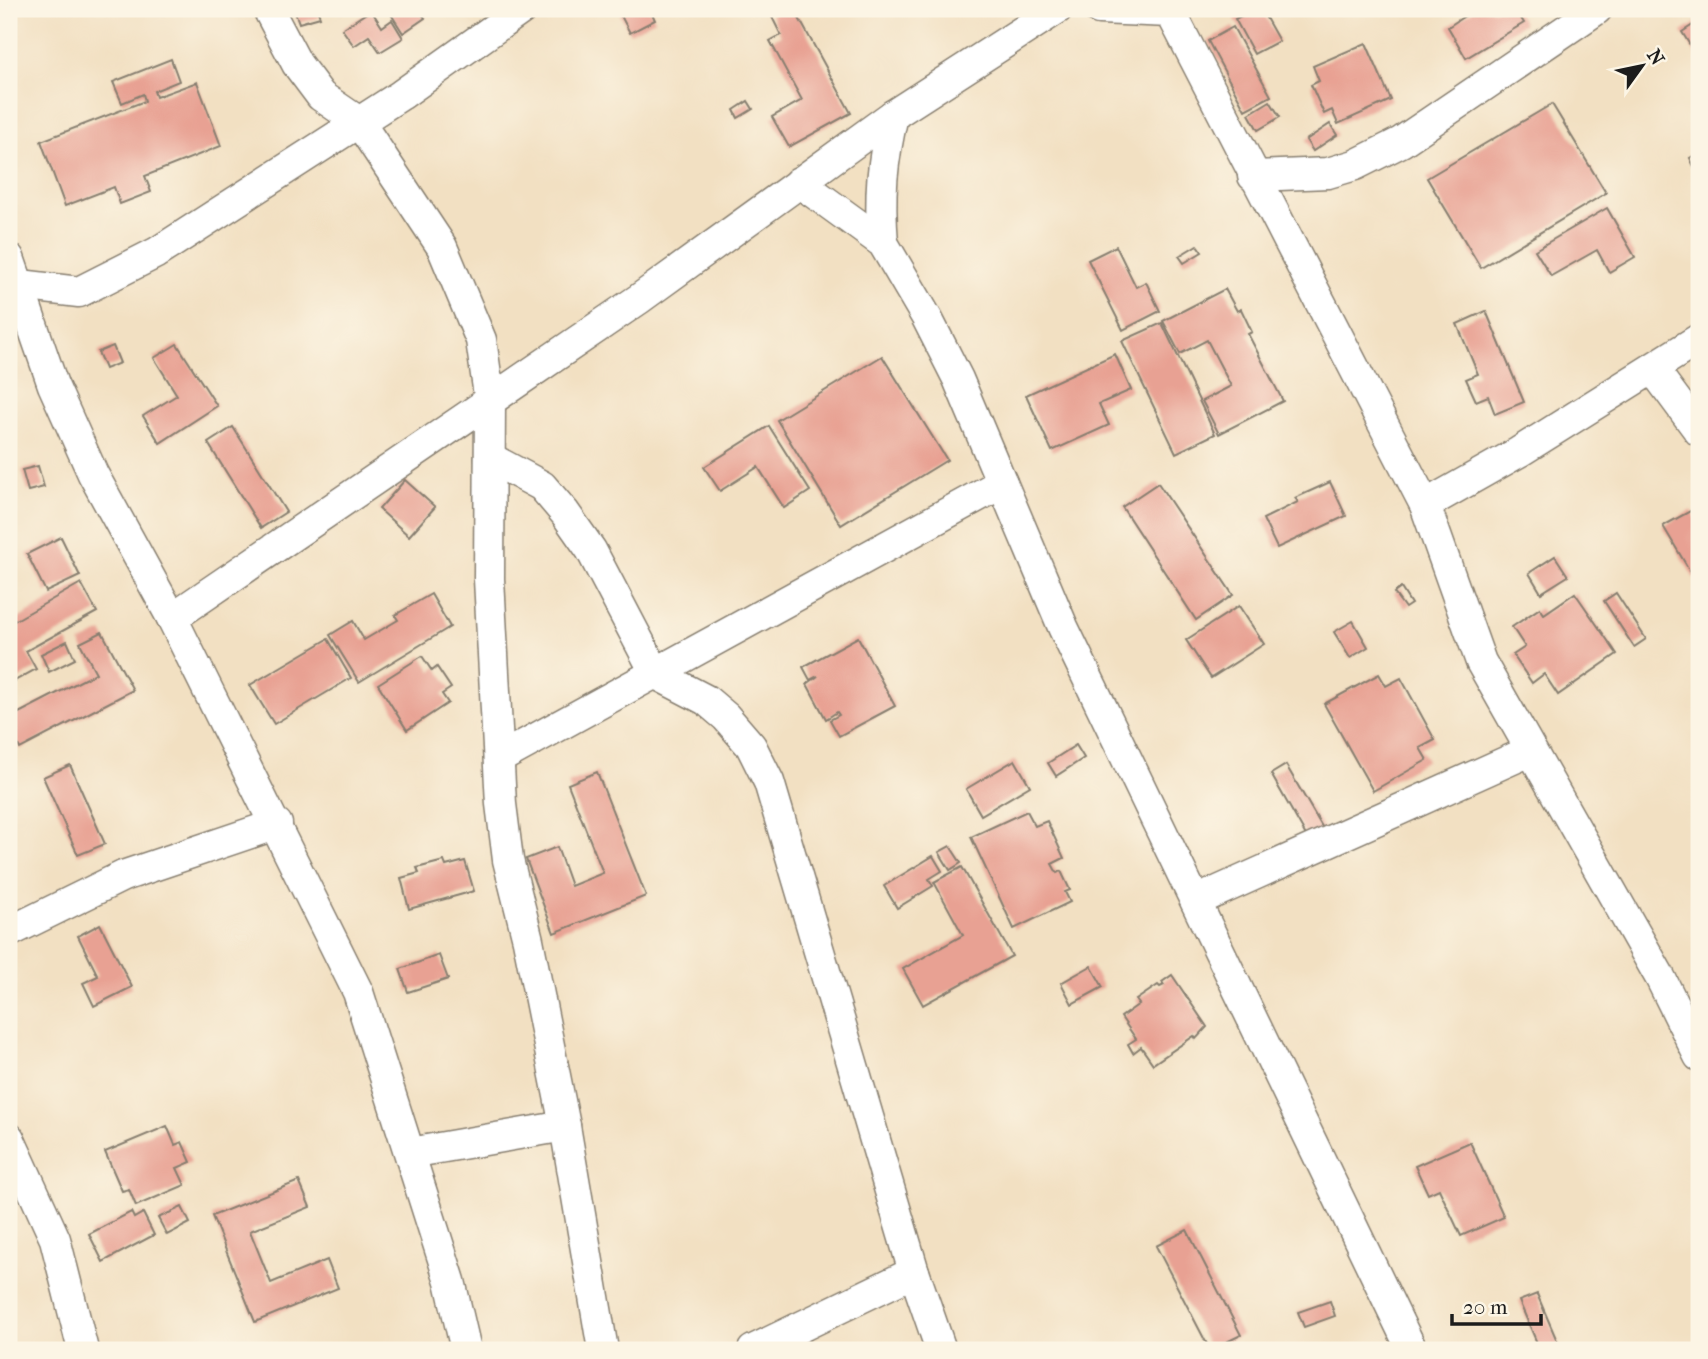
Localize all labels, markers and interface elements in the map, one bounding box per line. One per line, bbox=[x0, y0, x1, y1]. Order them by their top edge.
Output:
north arrow bbox=[1606, 32, 1676, 102]
text: N bbox=[1642, 45, 1669, 70]
scale bar bbox=[1452, 1282, 1542, 1326]
text: 20 m bbox=[1463, 1295, 1508, 1319]

